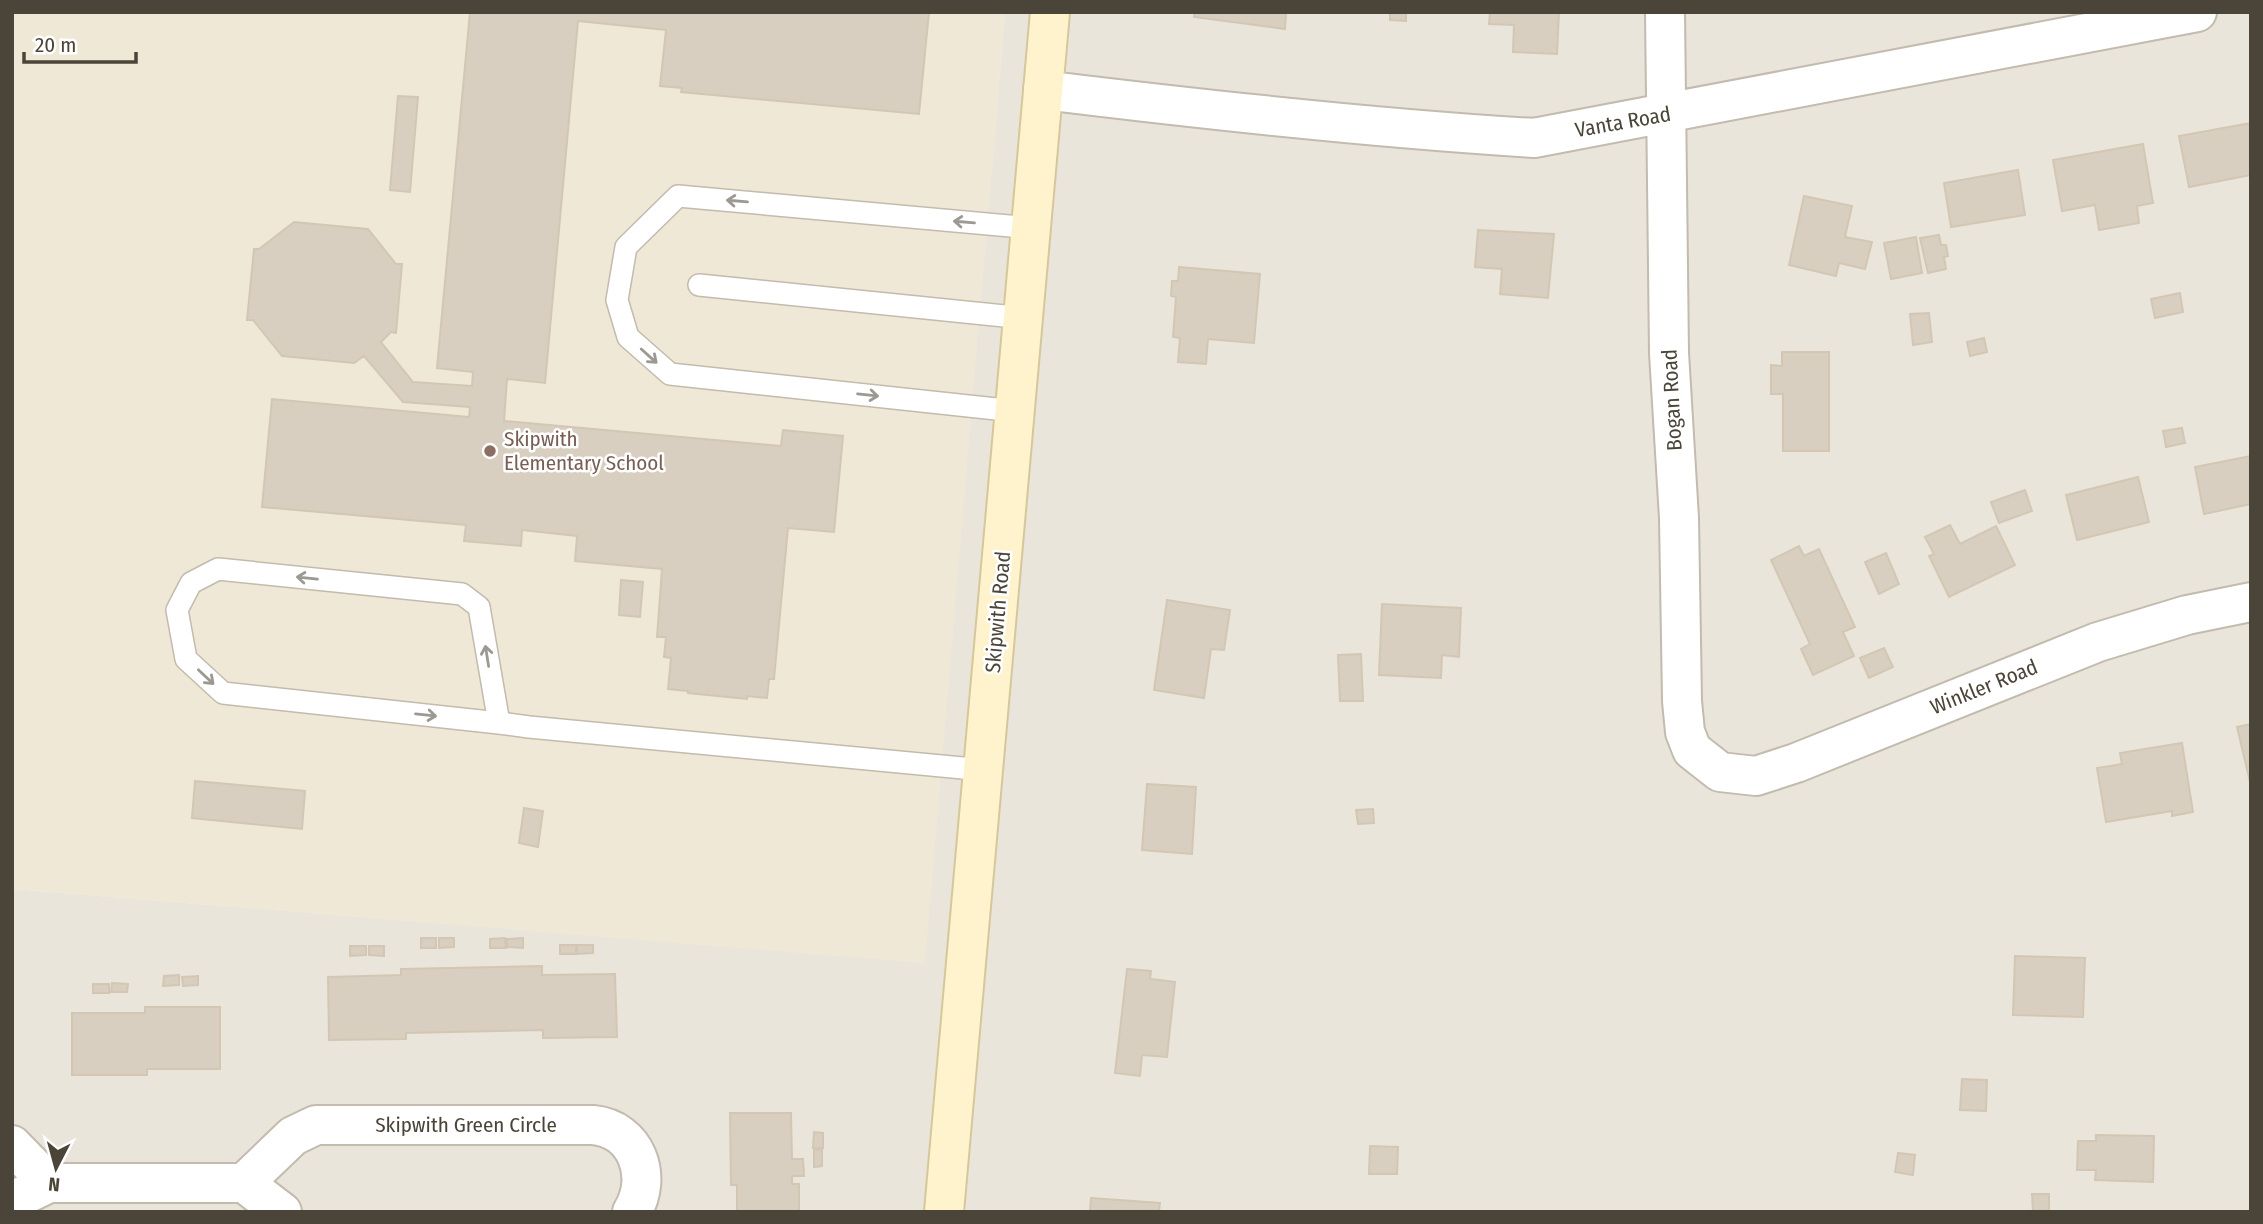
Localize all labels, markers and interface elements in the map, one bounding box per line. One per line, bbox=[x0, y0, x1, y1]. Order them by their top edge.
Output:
scale bar bbox=[24, 21, 136, 65]
text: 20 m bbox=[35, 32, 76, 58]
street label: Vanta Road bbox=[1573, 101, 1673, 143]
one-way arrow bbox=[726, 195, 749, 208]
one-way arrow bbox=[953, 215, 975, 228]
one-way arrow bbox=[640, 348, 658, 364]
street label: Bogan Road bbox=[1656, 348, 1688, 452]
one-way arrow bbox=[857, 389, 879, 402]
place label: Skipwith Elementary School bbox=[504, 426, 664, 476]
marker: Skipwith Elementary School bbox=[482, 443, 498, 459]
street label: Skipwith Road bbox=[980, 550, 1016, 674]
one-way arrow bbox=[296, 571, 319, 584]
one-way arrow bbox=[480, 645, 493, 668]
street label: Winkler Road bbox=[1927, 654, 2041, 720]
one-way arrow bbox=[197, 669, 214, 686]
one-way arrow bbox=[414, 709, 437, 722]
street label: Skipwith Green Circle bbox=[375, 1112, 557, 1138]
north arrow bbox=[21, 1133, 91, 1203]
text: N bbox=[47, 1172, 61, 1196]

